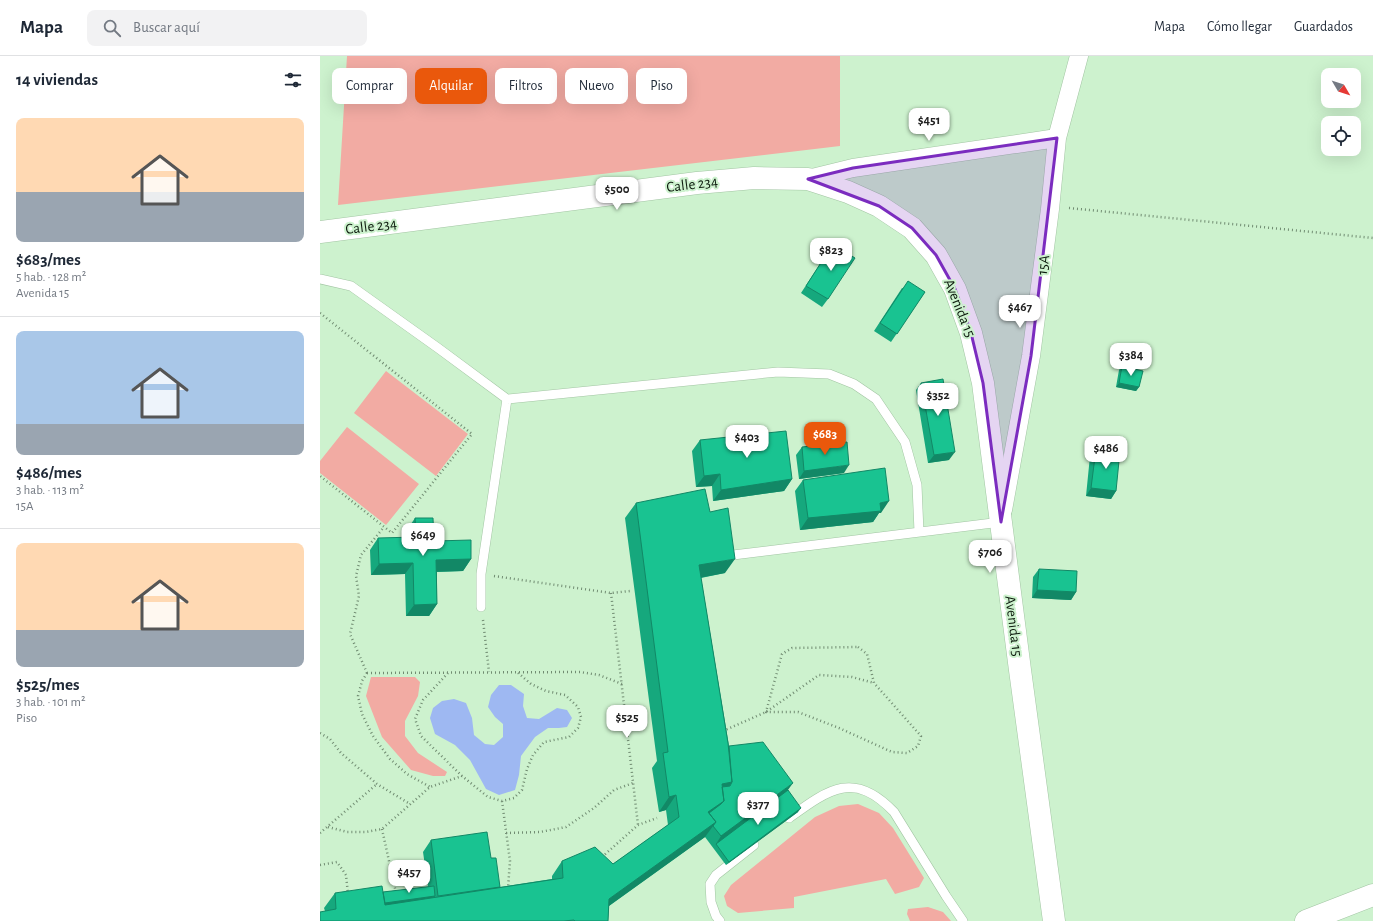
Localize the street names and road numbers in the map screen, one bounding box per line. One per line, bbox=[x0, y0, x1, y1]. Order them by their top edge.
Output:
street label: Calle 234 bbox=[665, 174, 719, 195]
street label: Calle 234 bbox=[344, 216, 398, 237]
street label: 15A bbox=[1035, 254, 1052, 276]
street label: Avenida 15 bbox=[941, 277, 978, 339]
street label: Avenida 15 bbox=[1002, 595, 1025, 657]

